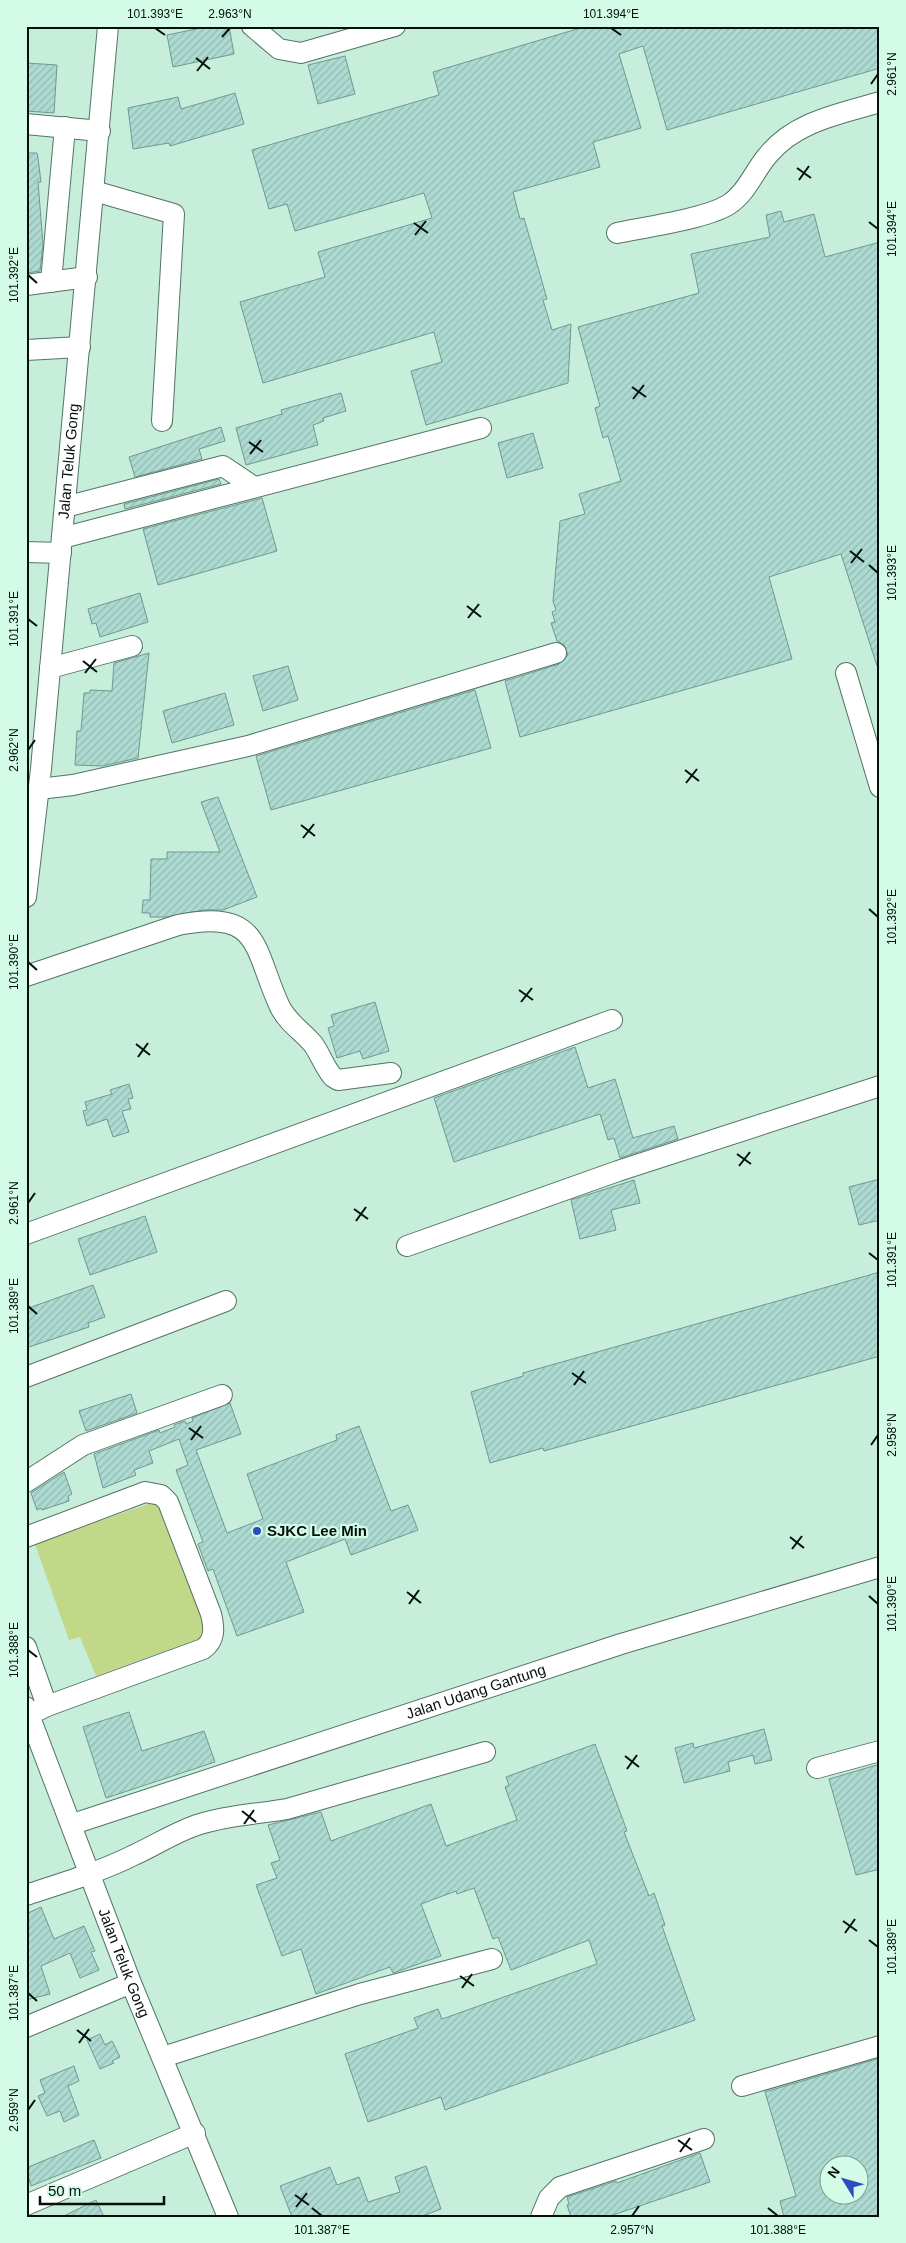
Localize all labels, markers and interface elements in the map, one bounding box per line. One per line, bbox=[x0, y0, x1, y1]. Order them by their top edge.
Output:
text: 101.393°E bbox=[127, 7, 183, 21]
text: 2.963°N bbox=[208, 7, 252, 21]
text: 101.394°E bbox=[583, 7, 639, 21]
text: 2.961°N bbox=[885, 52, 899, 96]
text: 101.394°E bbox=[885, 201, 899, 257]
text: 101.392°E bbox=[7, 247, 21, 303]
street label: Jalan Teluk Gong bbox=[55, 403, 82, 519]
text: 101.393°E bbox=[885, 545, 899, 601]
text: 101.391°E bbox=[7, 591, 21, 647]
text: 2.962°N bbox=[7, 728, 21, 772]
text: 101.392°E bbox=[885, 889, 899, 945]
text: 101.390°E bbox=[7, 934, 21, 990]
text: 2.961°N bbox=[7, 1181, 21, 1225]
text: 101.391°E bbox=[885, 1232, 899, 1288]
text: 101.389°E bbox=[7, 1278, 21, 1334]
text: 2.958°N bbox=[885, 1413, 899, 1457]
place label: SJKC Lee Min bbox=[267, 1522, 367, 1539]
marker: SJKC Lee Min bbox=[251, 1525, 263, 1537]
text: 101.390°E bbox=[885, 1576, 899, 1632]
text: 101.388°E bbox=[7, 1622, 21, 1678]
street label: Jalan Udang Gantung bbox=[404, 1660, 548, 1722]
street label: Jalan Teluk Gong bbox=[95, 1906, 153, 2020]
text: 101.389°E bbox=[885, 1919, 899, 1975]
text: 101.387°E bbox=[7, 1965, 21, 2021]
text: 2.959°N bbox=[7, 2088, 21, 2132]
north arrow bbox=[818, 2156, 868, 2206]
text: N bbox=[824, 2163, 843, 2181]
scale bar bbox=[40, 2173, 164, 2205]
text: 50 m bbox=[48, 2182, 81, 2199]
text: 101.387°E bbox=[294, 2223, 350, 2237]
text: 2.957°N bbox=[610, 2223, 654, 2237]
text: 101.388°E bbox=[750, 2223, 806, 2237]

